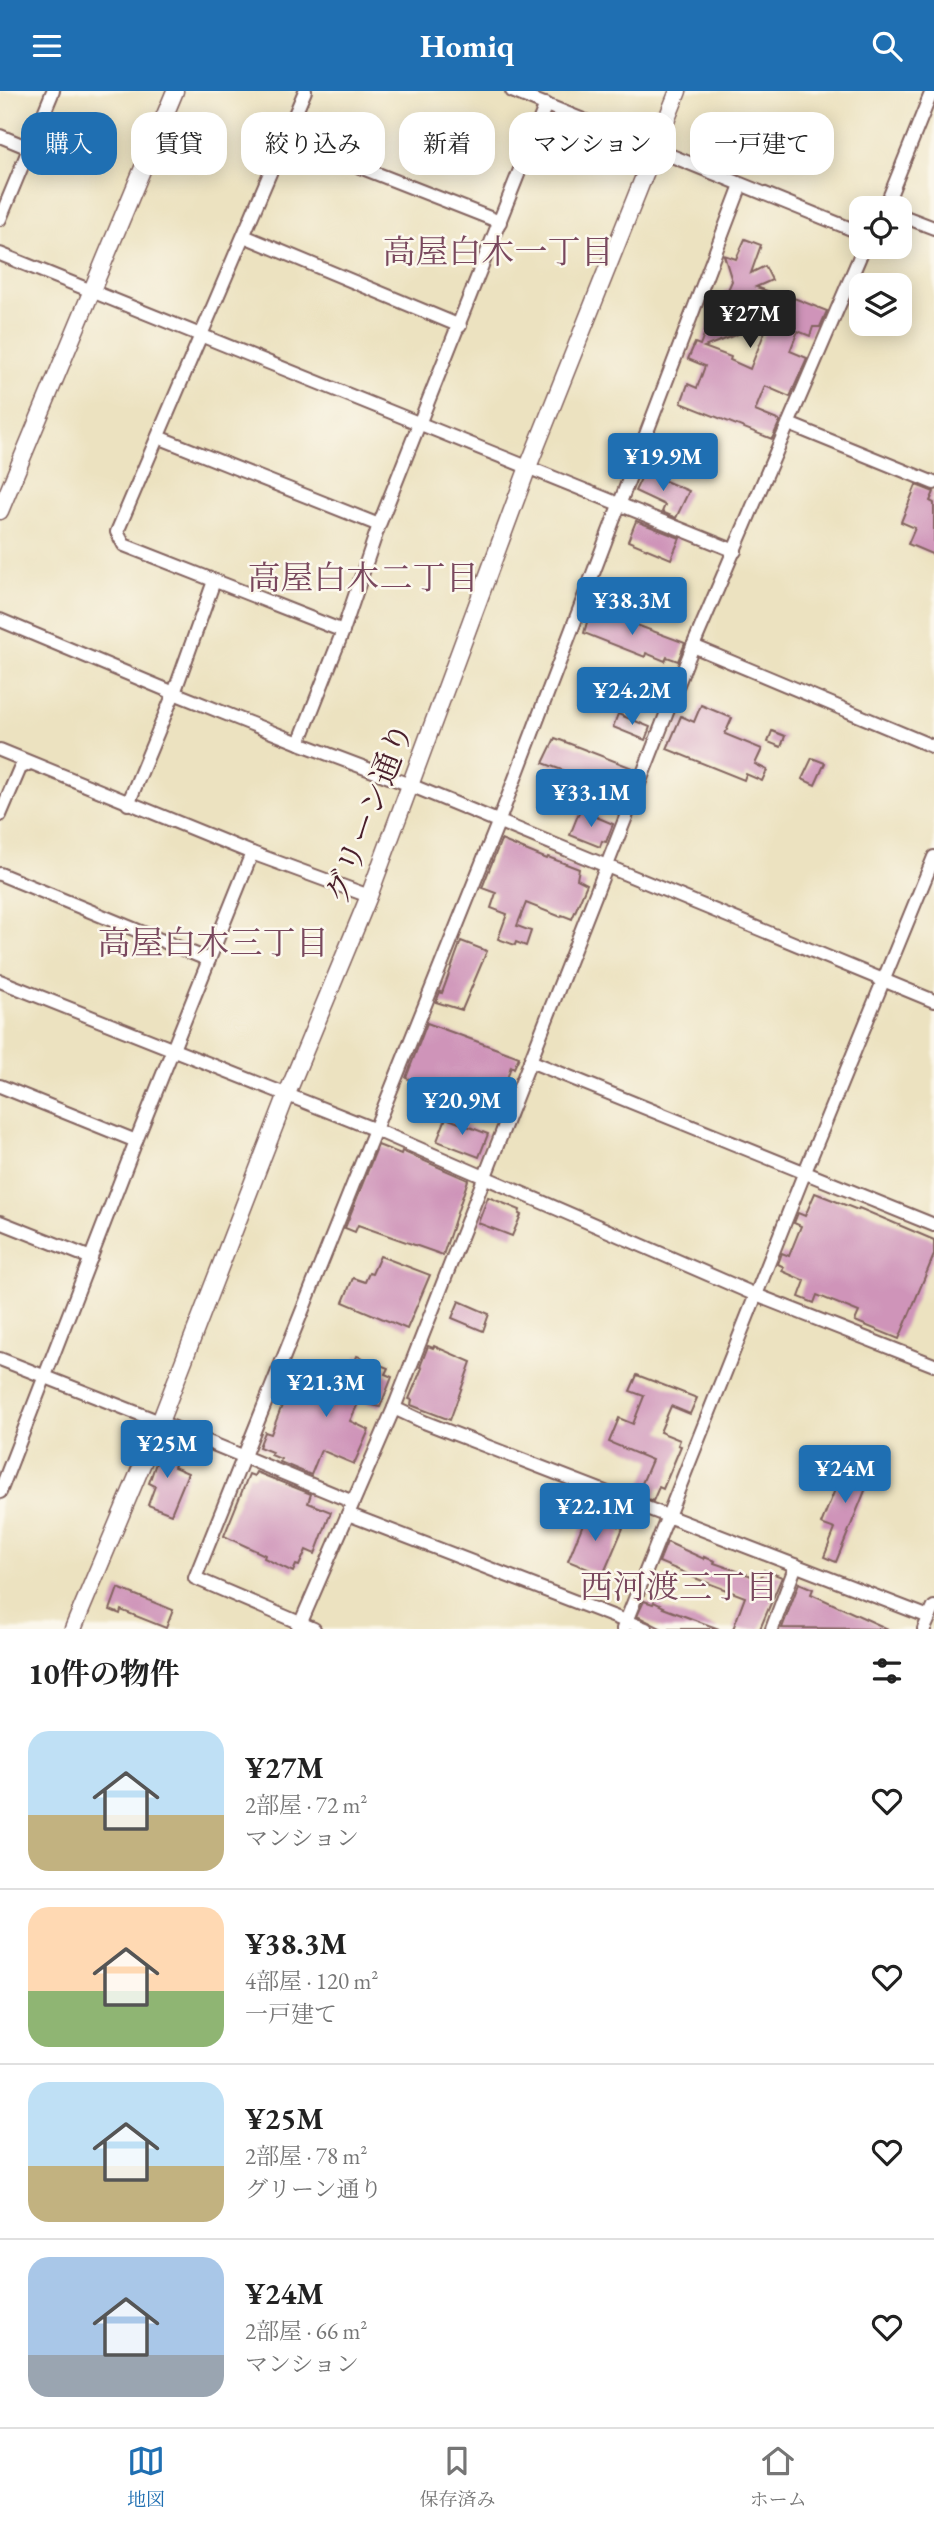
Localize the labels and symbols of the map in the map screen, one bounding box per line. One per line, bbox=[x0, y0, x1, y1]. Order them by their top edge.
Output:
district label: 高屋白木一丁目 bbox=[383, 230, 614, 273]
pin: ¥27M bbox=[709, 291, 791, 350]
pin: ¥19.9M bbox=[606, 433, 720, 493]
district label: 高屋白木二丁目 bbox=[248, 556, 479, 599]
pin: ¥38.3M bbox=[575, 577, 689, 637]
pin: ¥24.2M bbox=[575, 667, 689, 727]
street label: グリーン通り bbox=[315, 716, 423, 910]
pin: ¥33.1M bbox=[534, 769, 648, 829]
district label: 高屋白木三丁目 bbox=[98, 921, 329, 964]
pin: ¥20.9M bbox=[405, 1077, 519, 1137]
pin: ¥21.3M bbox=[269, 1359, 383, 1419]
pin: ¥25M bbox=[126, 1421, 208, 1480]
pin: ¥24M bbox=[804, 1445, 886, 1505]
pin: ¥22.1M bbox=[538, 1483, 652, 1543]
district label: 西河渡三丁目 bbox=[580, 1565, 778, 1608]

